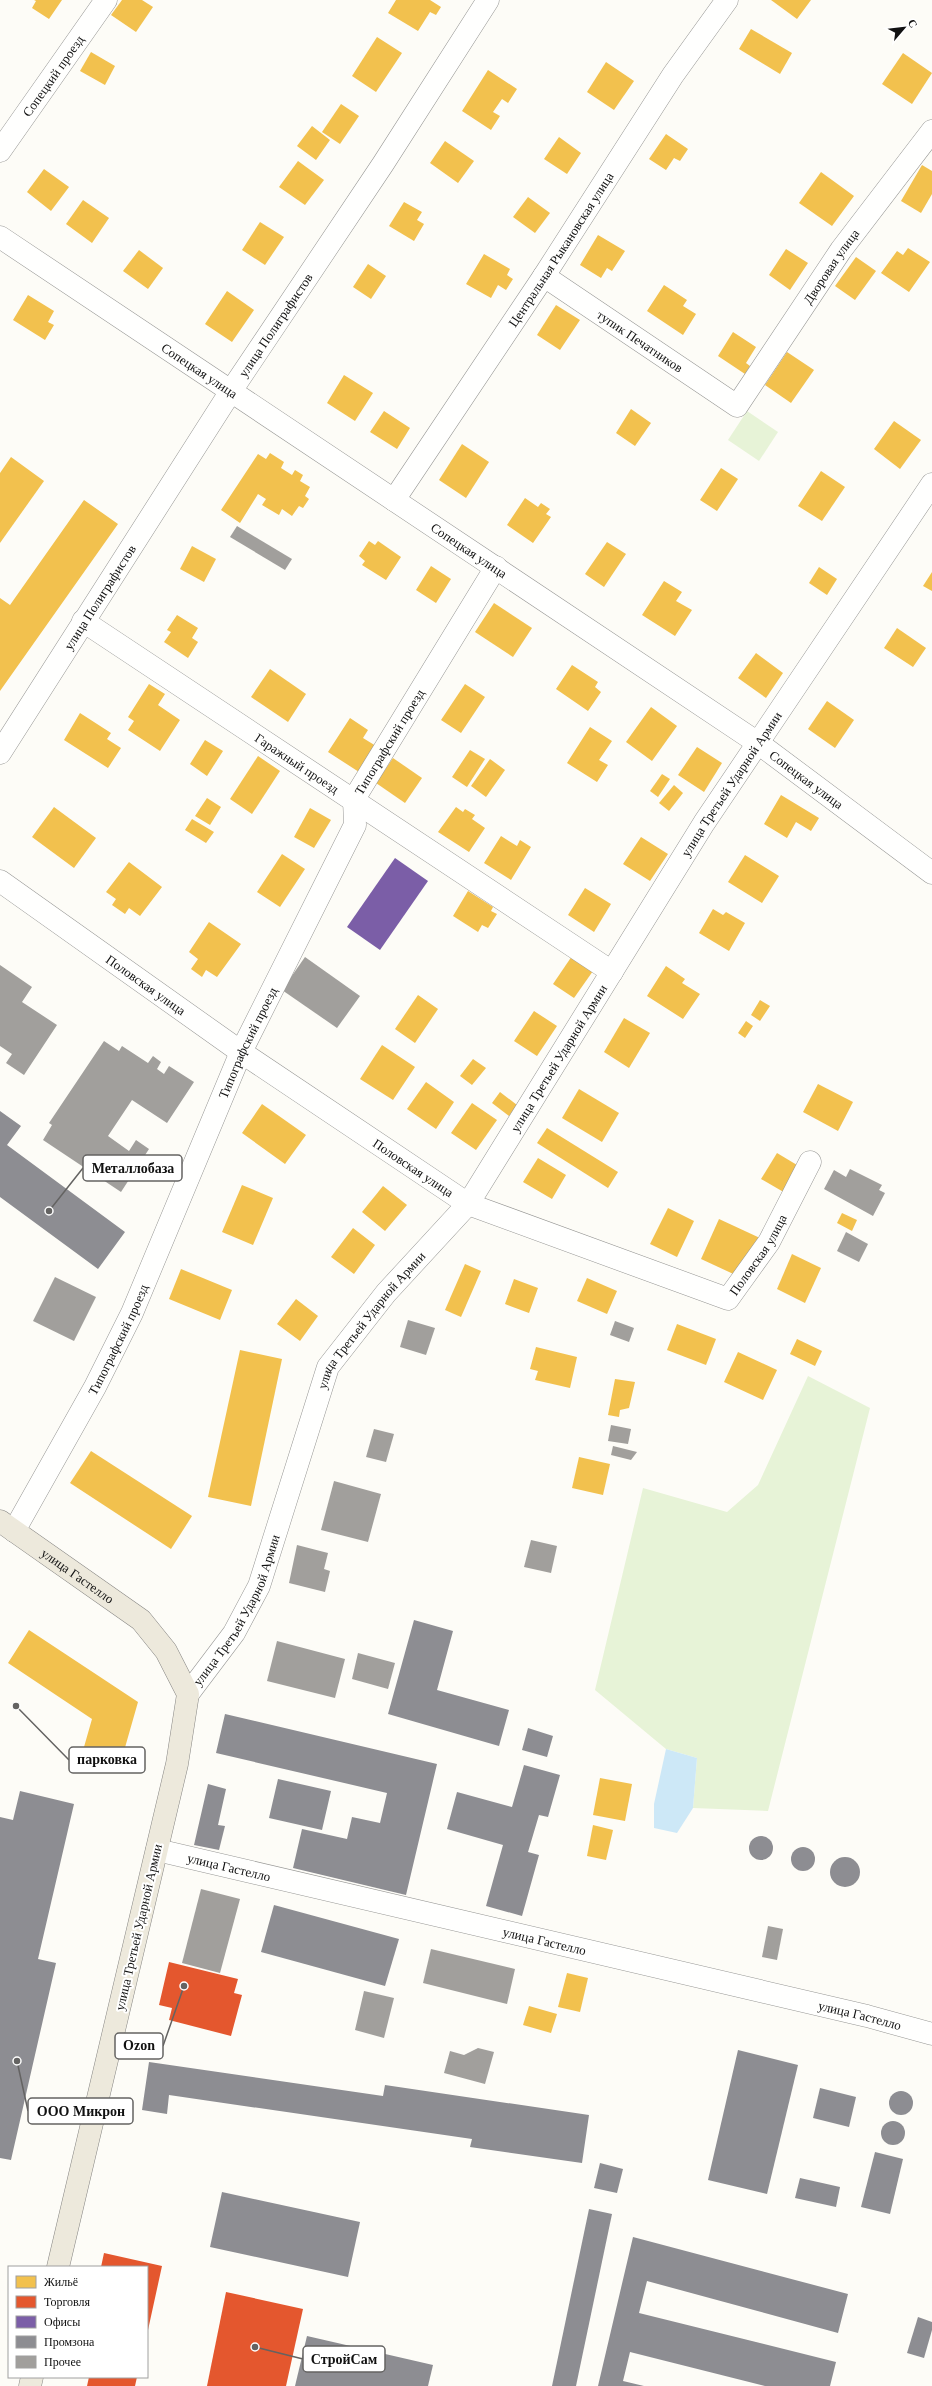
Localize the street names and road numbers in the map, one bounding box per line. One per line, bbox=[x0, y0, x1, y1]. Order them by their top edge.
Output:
street label: Сопецкий проезд bbox=[20, 32, 87, 120]
street label: Центральная Рыкановская улица bbox=[505, 169, 617, 330]
street label: Дворовая улица bbox=[800, 226, 862, 307]
street label: улица Полиграфистов bbox=[236, 270, 316, 380]
street label: тупик Печатников bbox=[594, 307, 686, 375]
street label: Сопецкая улица bbox=[158, 340, 240, 402]
street label: Сопецкая улица bbox=[428, 520, 510, 581]
street label: улица Полиграфистов bbox=[61, 542, 139, 653]
street label: Типографский проезд bbox=[352, 686, 428, 798]
street label: улица Третьей Ударной Армии bbox=[678, 709, 785, 859]
street label: Гаражный проезд bbox=[252, 730, 342, 797]
street label: Сопецкая улица bbox=[766, 747, 846, 812]
street label: Половская улица bbox=[103, 952, 188, 1018]
street label: улица Третьей Ударной Армии bbox=[508, 982, 610, 1135]
street label: Типографский проезд bbox=[216, 984, 281, 1101]
street label: Половская улица bbox=[370, 1136, 456, 1200]
street label: Половская улица bbox=[726, 1212, 790, 1298]
street label: улица Третьей Ударной Армии bbox=[315, 1248, 429, 1391]
street label: Типографский проезд bbox=[85, 1282, 151, 1398]
street label: улица Третьей Ударной Армии bbox=[190, 1533, 283, 1689]
street label: улица Гастелло bbox=[38, 1545, 117, 1607]
street label: улица Третьей Ударной Армии bbox=[112, 1842, 165, 2012]
street label: улица Гастелло bbox=[186, 1850, 272, 1884]
street label: улица Гастелло bbox=[501, 1924, 588, 1958]
street label: улица Гастелло bbox=[817, 1998, 903, 2033]

